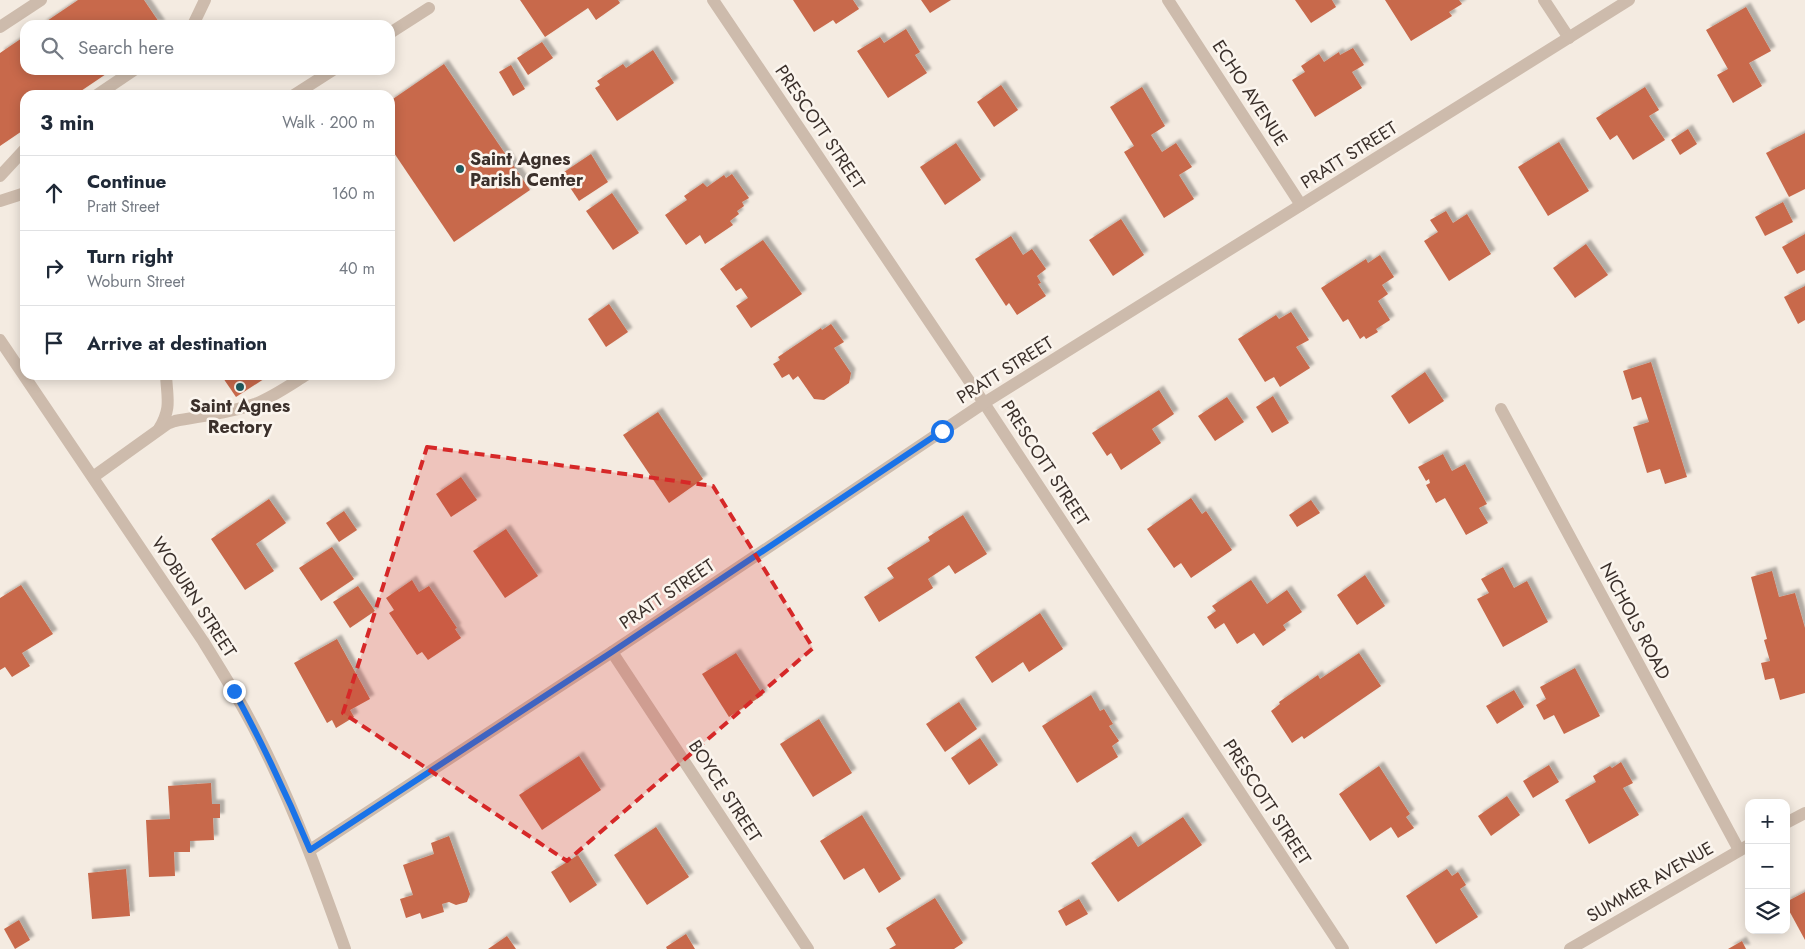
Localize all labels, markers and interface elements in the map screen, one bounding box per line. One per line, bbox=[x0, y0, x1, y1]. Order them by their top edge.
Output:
search box bbox=[20, 20, 395, 75]
icon: search bbox=[38, 34, 66, 62]
text: Search here bbox=[78, 34, 174, 61]
street label: ECHO AVENUE bbox=[1206, 35, 1294, 151]
street label: PRESCOTT STREET bbox=[769, 60, 872, 195]
text: 3 min bbox=[40, 108, 94, 138]
text: Walk · 200 m bbox=[282, 111, 375, 134]
street label: PRATT STREET bbox=[1296, 115, 1403, 195]
place label: Saint Agnes Parish Center bbox=[470, 146, 584, 193]
marker: Saint Agnes Parish Center bbox=[454, 163, 466, 175]
text: Continue bbox=[87, 168, 166, 195]
icon: ahead bbox=[40, 179, 68, 207]
text: 160 m bbox=[332, 182, 375, 205]
text: Pratt Street bbox=[87, 195, 159, 218]
text: Turn right bbox=[87, 243, 173, 270]
icon: right bbox=[40, 254, 68, 282]
text: 40 m bbox=[339, 257, 375, 280]
text: Woburn Street bbox=[87, 270, 185, 293]
icon: arrive bbox=[40, 329, 68, 357]
text: Arrive at destination bbox=[87, 330, 267, 357]
street label: PRATT STREET bbox=[952, 330, 1059, 410]
marker: Saint Agnes Rectory bbox=[234, 381, 246, 393]
place label: Saint Agnes Rectory bbox=[190, 393, 290, 440]
street label: PRESCOTT STREET bbox=[995, 395, 1096, 531]
route start bbox=[931, 420, 954, 443]
street label: WOBURN STREET bbox=[145, 532, 243, 663]
street label: PRATT STREET bbox=[614, 552, 720, 635]
street label: NICHOLS ROAD bbox=[1593, 558, 1677, 684]
route end bbox=[223, 680, 246, 703]
street label: PRESCOTT STREET bbox=[1217, 734, 1318, 870]
street label: BOYCE STREET bbox=[682, 735, 768, 848]
map controls bbox=[1745, 799, 1790, 934]
button: + bbox=[1745, 799, 1790, 844]
street label: SUMMER AVENUE bbox=[1582, 835, 1718, 929]
button: − bbox=[1745, 844, 1790, 889]
button: layers bbox=[1745, 889, 1790, 934]

